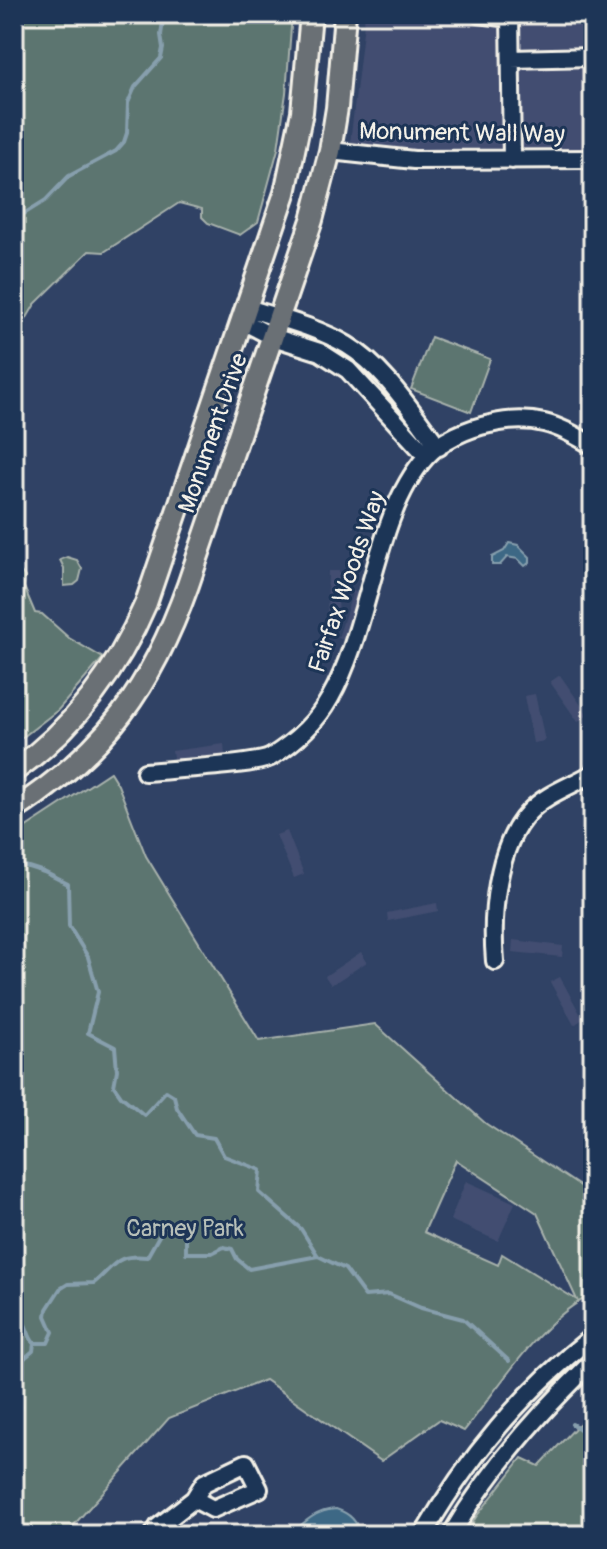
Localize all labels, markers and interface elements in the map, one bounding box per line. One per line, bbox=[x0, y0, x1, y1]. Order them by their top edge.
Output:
street label: Monument Wall Way bbox=[359, 117, 565, 149]
street label: Monument Drive bbox=[172, 349, 254, 517]
street label: Fairfax Woods Way bbox=[302, 487, 392, 677]
park label: Carney Park bbox=[126, 1214, 244, 1243]

